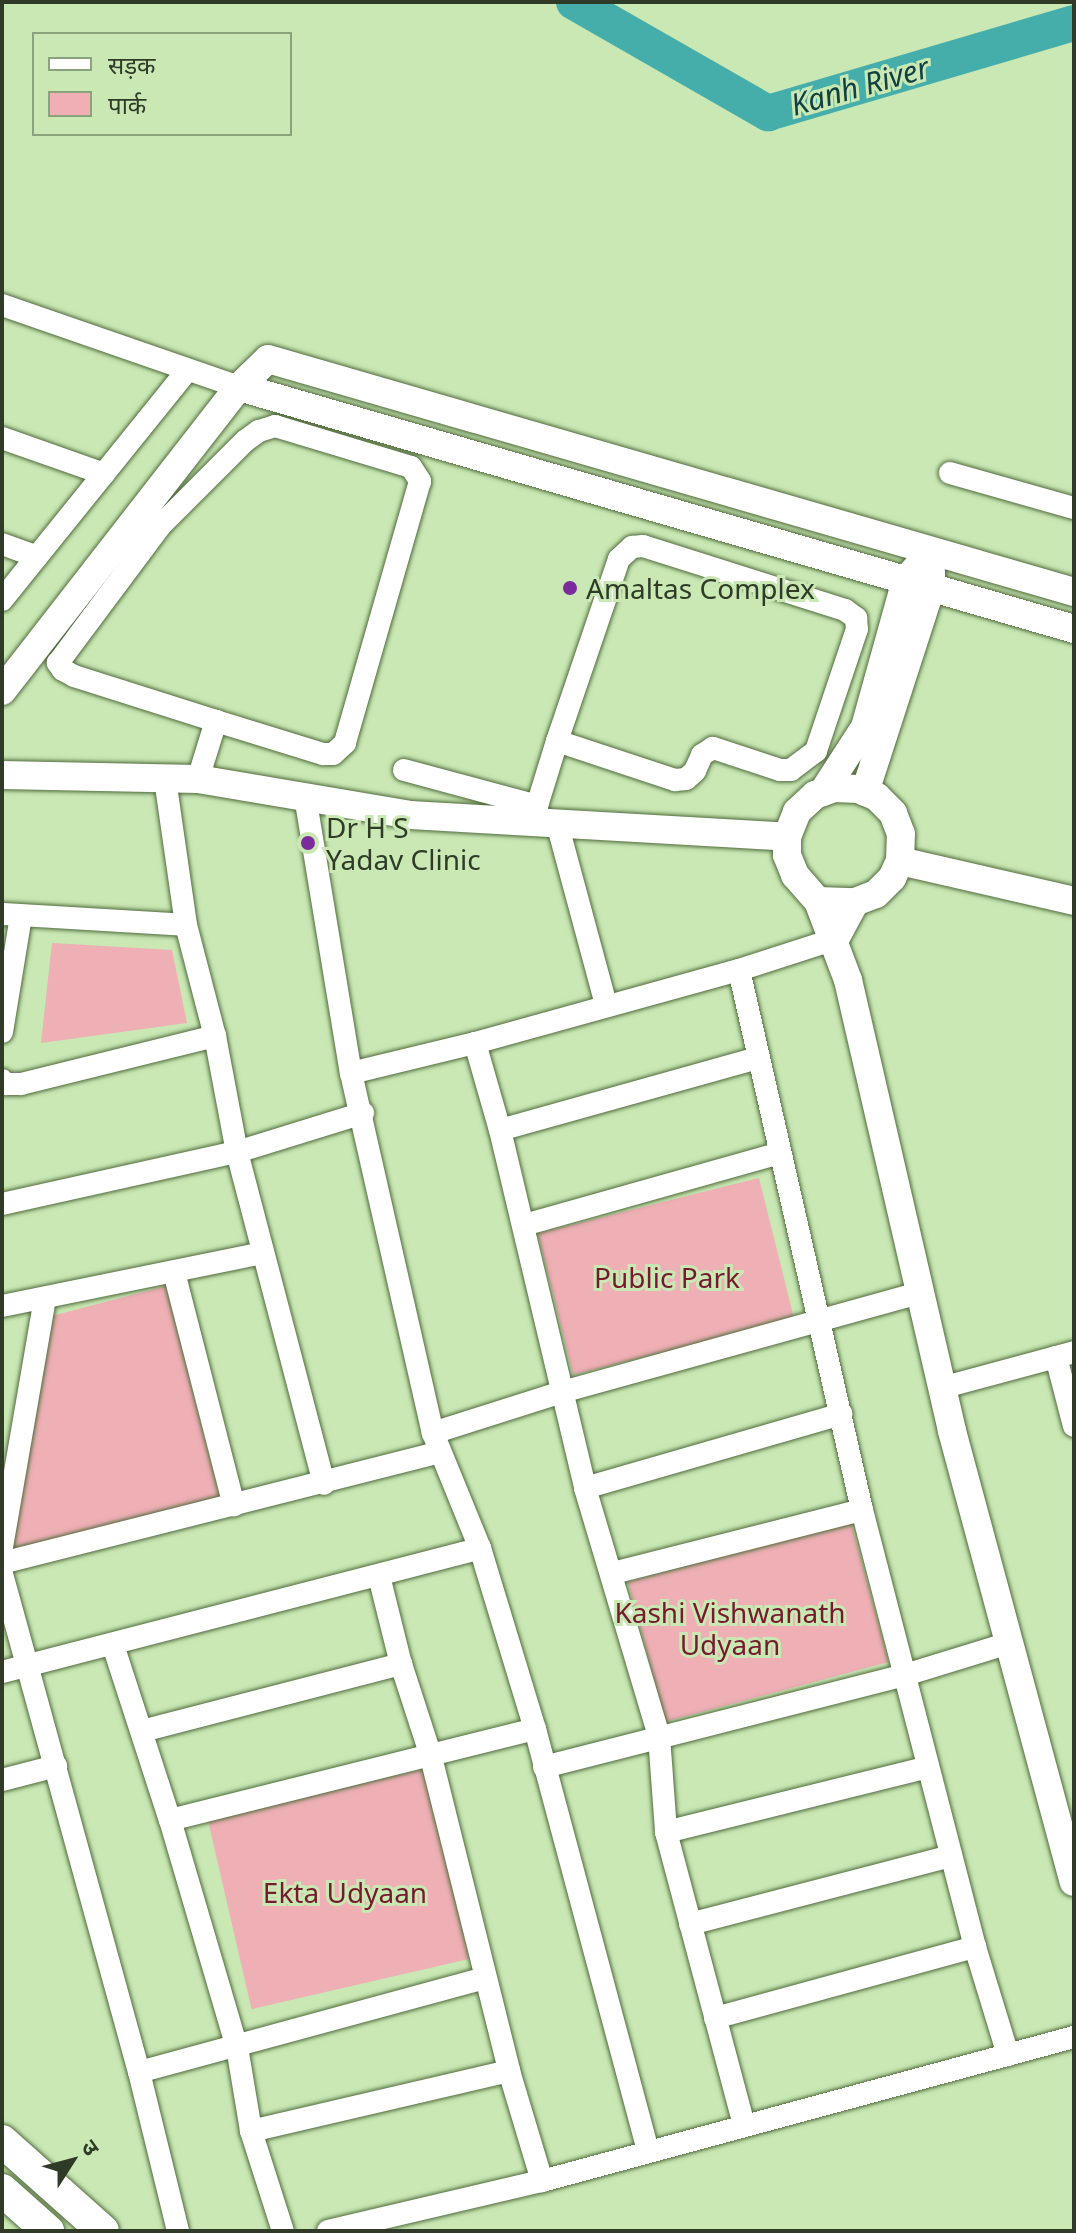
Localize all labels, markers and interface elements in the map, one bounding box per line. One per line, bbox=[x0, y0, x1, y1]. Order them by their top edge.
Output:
legend bbox=[32, 32, 292, 136]
text: सड़क bbox=[108, 48, 156, 81]
water label: Kanh River bbox=[787, 49, 933, 123]
text: पार्क bbox=[108, 88, 146, 121]
place label: Amaltas Complex bbox=[586, 571, 815, 605]
marker: Amaltas Complex bbox=[561, 579, 579, 597]
place label: Dr H S Yadav Clinic bbox=[326, 810, 481, 876]
marker: Dr H S Yadav Clinic bbox=[297, 832, 319, 854]
park label: Public Park bbox=[594, 1260, 740, 1294]
park label: Kashi Vishwanath Udyaan bbox=[614, 1595, 846, 1661]
park label: Ekta Udyaan bbox=[263, 1875, 427, 1909]
north arrow bbox=[32, 2121, 112, 2201]
text: उ bbox=[75, 2133, 107, 2161]

